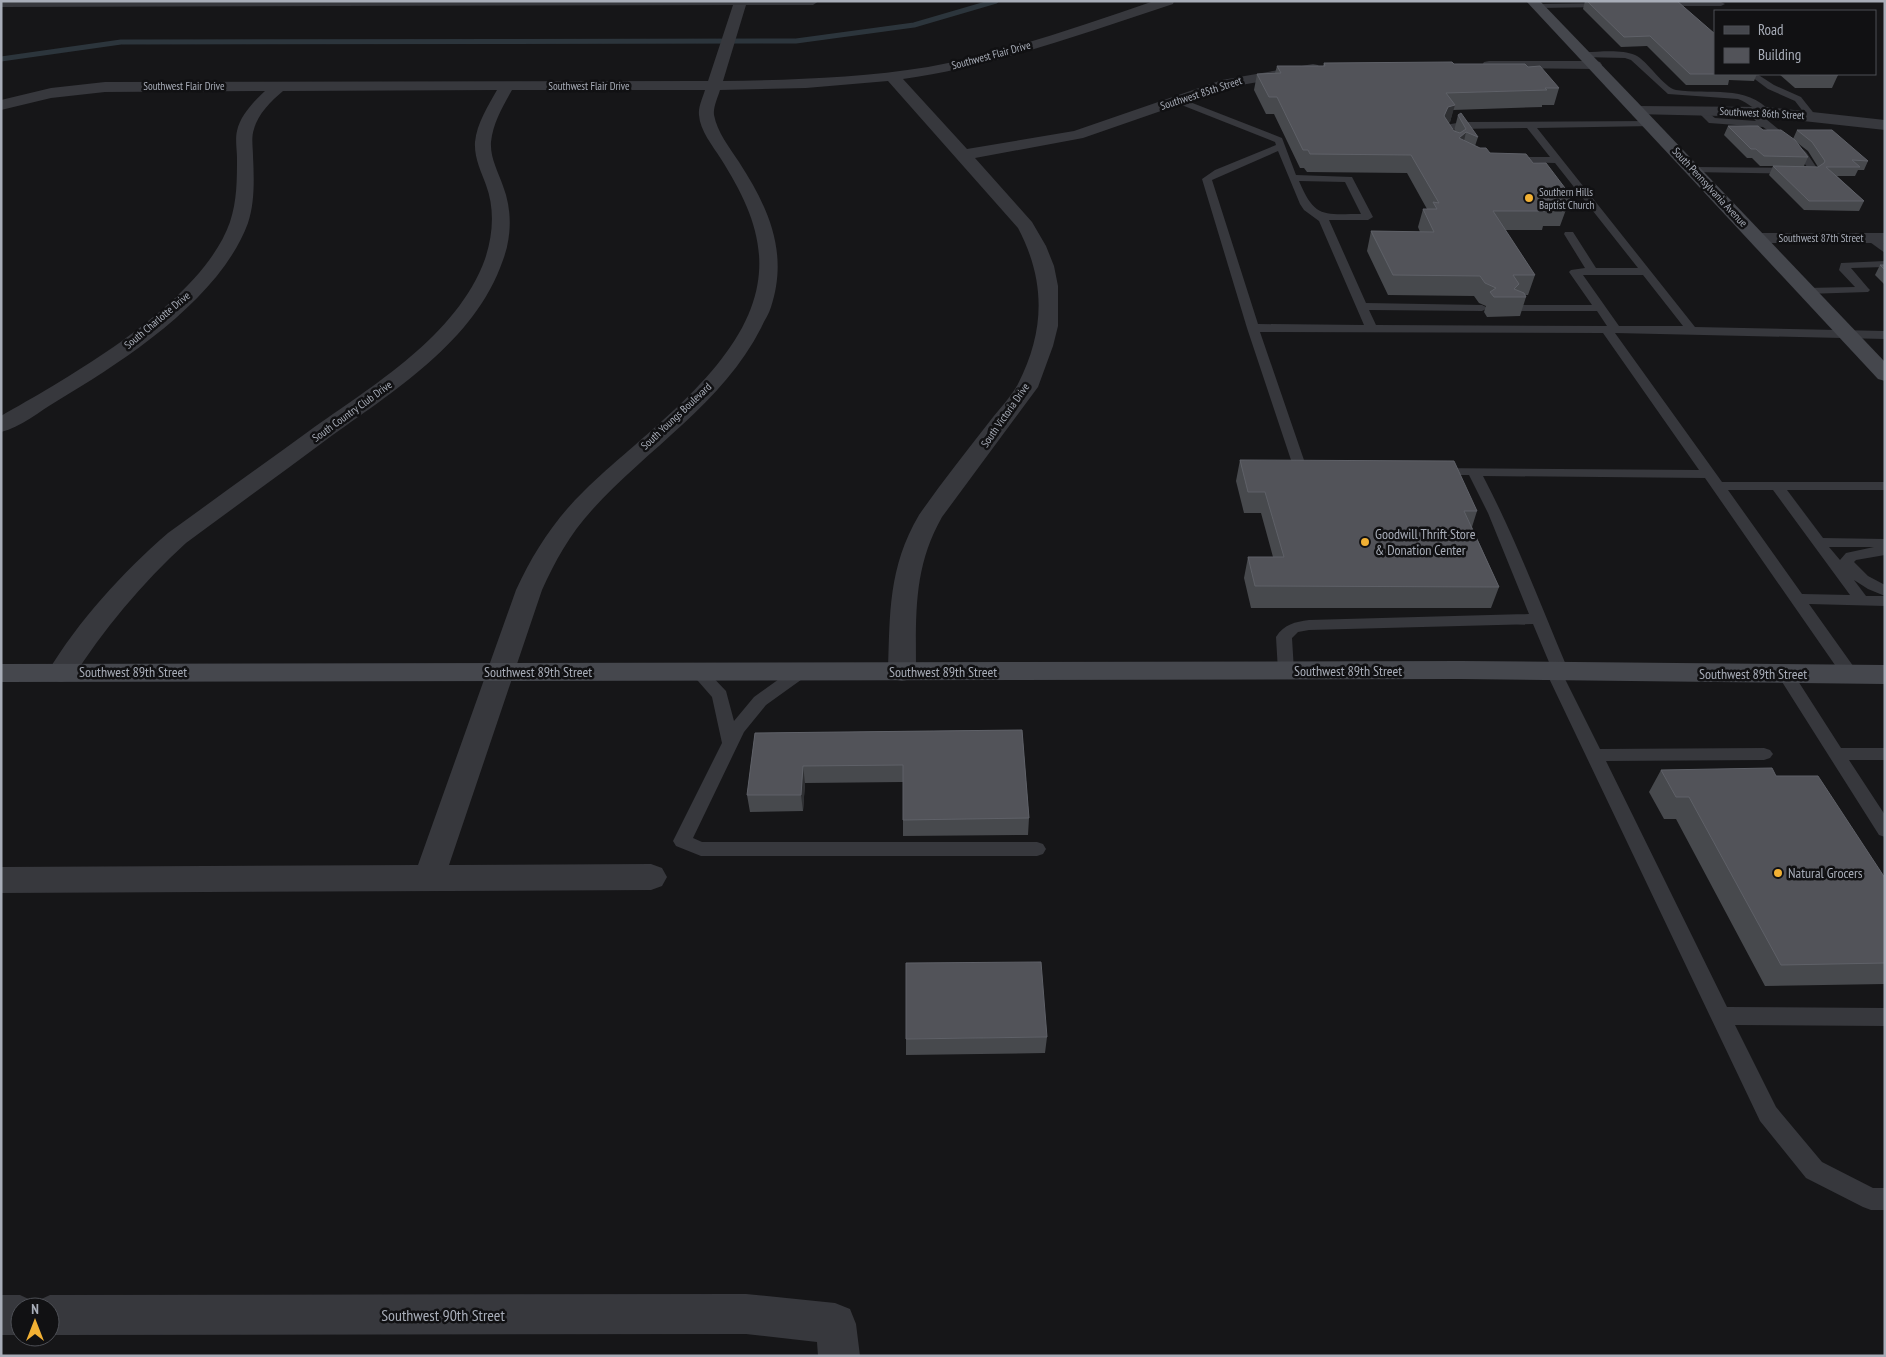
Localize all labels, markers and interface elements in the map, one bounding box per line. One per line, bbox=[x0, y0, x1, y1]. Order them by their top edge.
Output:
legend bbox=[1714, 10, 1876, 75]
text: Road bbox=[1758, 20, 1784, 39]
street label: Southwest Flair Drive bbox=[950, 38, 1033, 72]
text: Building bbox=[1758, 45, 1801, 64]
street label: Southwest 85th Street bbox=[1158, 73, 1244, 113]
street label: Southwest Flair Drive bbox=[143, 79, 225, 93]
street label: Southwest Flair Drive bbox=[548, 79, 630, 93]
street label: Southwest 86th Street bbox=[1719, 104, 1805, 122]
street label: South Pennsylvania Avenue bbox=[1669, 144, 1751, 230]
place label: Southern Hills Baptist Church bbox=[1539, 185, 1594, 212]
marker: Southern Hills Baptist Church bbox=[1523, 192, 1535, 204]
street label: Southwest 87th Street bbox=[1779, 231, 1863, 245]
street label: South Charlotte Drive bbox=[121, 288, 193, 352]
street label: South Country Club Drive bbox=[309, 377, 395, 445]
street label: South Youngs Boulevard bbox=[638, 379, 714, 452]
street label: South Victoria Drive bbox=[978, 380, 1033, 450]
place label: Goodwill Thrift Store & Donation Center bbox=[1375, 525, 1476, 559]
marker: Goodwill Thrift Store & Donation Center bbox=[1359, 536, 1371, 548]
street label: Southwest 89th Street bbox=[1294, 662, 1402, 680]
street label: Southwest 89th Street bbox=[79, 663, 187, 681]
street label: Southwest 89th Street bbox=[484, 663, 592, 681]
street label: Southwest 89th Street bbox=[889, 663, 997, 681]
street label: Southwest 89th Street bbox=[1699, 665, 1807, 683]
place label: Natural Grocers bbox=[1788, 864, 1863, 882]
marker: Natural Grocers bbox=[1772, 867, 1784, 879]
north arrow bbox=[10, 1297, 60, 1347]
text: N bbox=[31, 1300, 39, 1318]
street label: Southwest 90th Street bbox=[381, 1305, 505, 1325]

